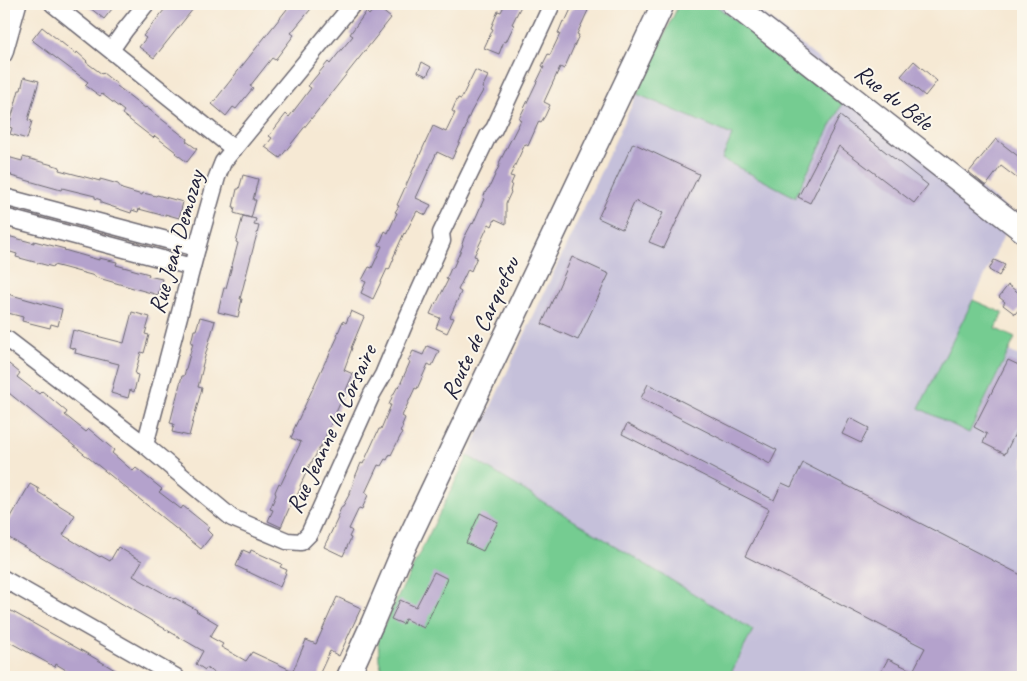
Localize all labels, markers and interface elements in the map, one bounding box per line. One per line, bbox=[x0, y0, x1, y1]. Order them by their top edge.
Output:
street label: Rue du Bêle bbox=[849, 57, 941, 138]
street label: Rue Jean Demozay bbox=[141, 165, 211, 317]
street label: Route de Carquefou bbox=[434, 250, 527, 404]
street label: Rue Jeanne la Corsaire bbox=[279, 338, 384, 518]

